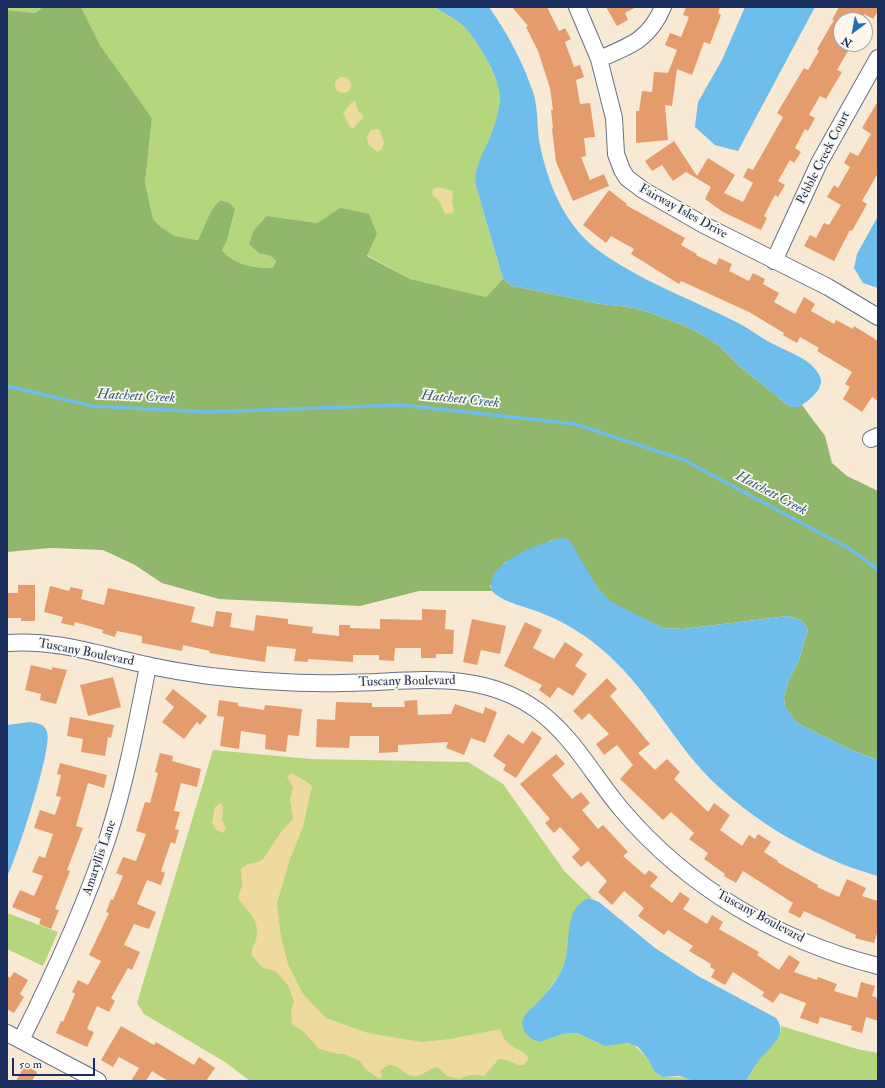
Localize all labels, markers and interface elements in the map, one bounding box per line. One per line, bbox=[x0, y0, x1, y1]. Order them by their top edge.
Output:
north arrow bbox=[833, 12, 873, 52]
text: N bbox=[839, 34, 855, 50]
street label: Pebble Creek Court bbox=[794, 109, 854, 207]
street label: Fairway Isles Drive bbox=[636, 181, 730, 243]
water label: Hatchett Creek bbox=[96, 387, 176, 407]
water label: Hatchett Creek bbox=[420, 388, 500, 412]
water label: Hatchett Creek bbox=[732, 468, 810, 520]
street label: Tuscany Boulevard bbox=[37, 636, 135, 670]
street label: Tuscany Boulevard bbox=[358, 673, 456, 691]
street label: Amaryllis Lane bbox=[80, 818, 120, 898]
street label: Tuscany Boulevard bbox=[713, 887, 807, 947]
scale bar bbox=[14, 1050, 97, 1076]
text: 50 m bbox=[19, 1057, 42, 1072]

